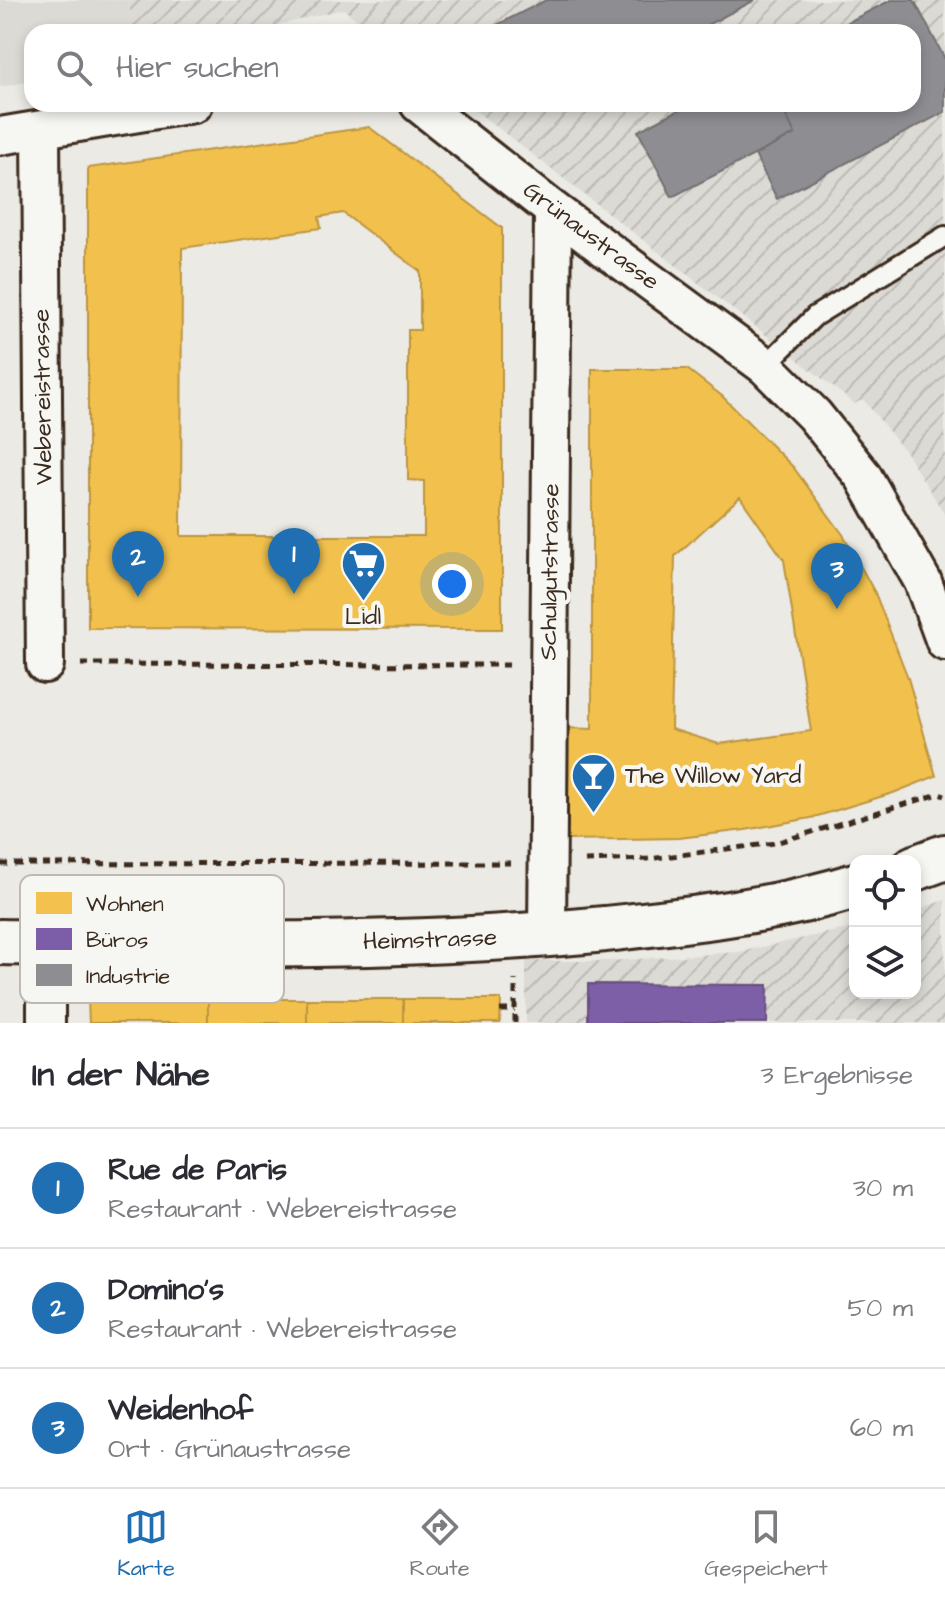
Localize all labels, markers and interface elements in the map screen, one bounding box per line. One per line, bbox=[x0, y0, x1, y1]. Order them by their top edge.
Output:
search box bbox=[24, 24, 921, 112]
icon: search bbox=[52, 46, 96, 90]
text: Hier suchen bbox=[116, 47, 279, 89]
street label: Grünaustrasse bbox=[516, 173, 666, 299]
street label: Webereistrasse bbox=[24, 309, 62, 485]
street label: Schulgutstrasse bbox=[531, 483, 570, 661]
pin: 1 bbox=[268, 528, 320, 594]
pin: 2 bbox=[112, 531, 164, 597]
supermarket icon: Lidl bbox=[339, 539, 387, 602]
pin: 3 bbox=[811, 543, 863, 609]
your location bbox=[432, 564, 472, 604]
place label: Lidl bbox=[345, 600, 381, 634]
bar icon: The Willow Yard bbox=[570, 752, 618, 815]
place label: The Willow Yard bbox=[625, 759, 801, 793]
map controls bbox=[849, 855, 921, 999]
button: locate bbox=[849, 855, 921, 927]
legend bbox=[20, 875, 284, 1003]
text: Wohnen bbox=[86, 889, 164, 920]
street label: Heimstrasse bbox=[362, 921, 498, 959]
text: Büros bbox=[86, 925, 148, 956]
button: layers bbox=[849, 927, 921, 999]
text: Industrie bbox=[86, 961, 170, 992]
text: In der Nähe bbox=[32, 1051, 210, 1099]
text: 3 Ergebnisse bbox=[760, 1057, 913, 1093]
text: Rue de Paris bbox=[108, 1149, 287, 1191]
text: 1 bbox=[56, 1170, 60, 1206]
text: 30 m bbox=[853, 1170, 913, 1206]
text: Restaurant · Webereistrasse bbox=[108, 1191, 457, 1227]
text: Domino's bbox=[108, 1269, 224, 1311]
text: 2 bbox=[51, 1290, 65, 1326]
text: 50 m bbox=[848, 1290, 913, 1326]
text: Restaurant · Webereistrasse bbox=[108, 1311, 457, 1347]
text: Weidenhof bbox=[108, 1389, 253, 1431]
text: 3 bbox=[51, 1410, 65, 1446]
text: 60 m bbox=[850, 1410, 913, 1446]
text: Ort · Grünaustrasse bbox=[108, 1431, 351, 1467]
tab: Karte bbox=[117, 1505, 175, 1584]
tab: Route bbox=[410, 1505, 470, 1584]
tab: Gespeichert bbox=[704, 1505, 828, 1584]

